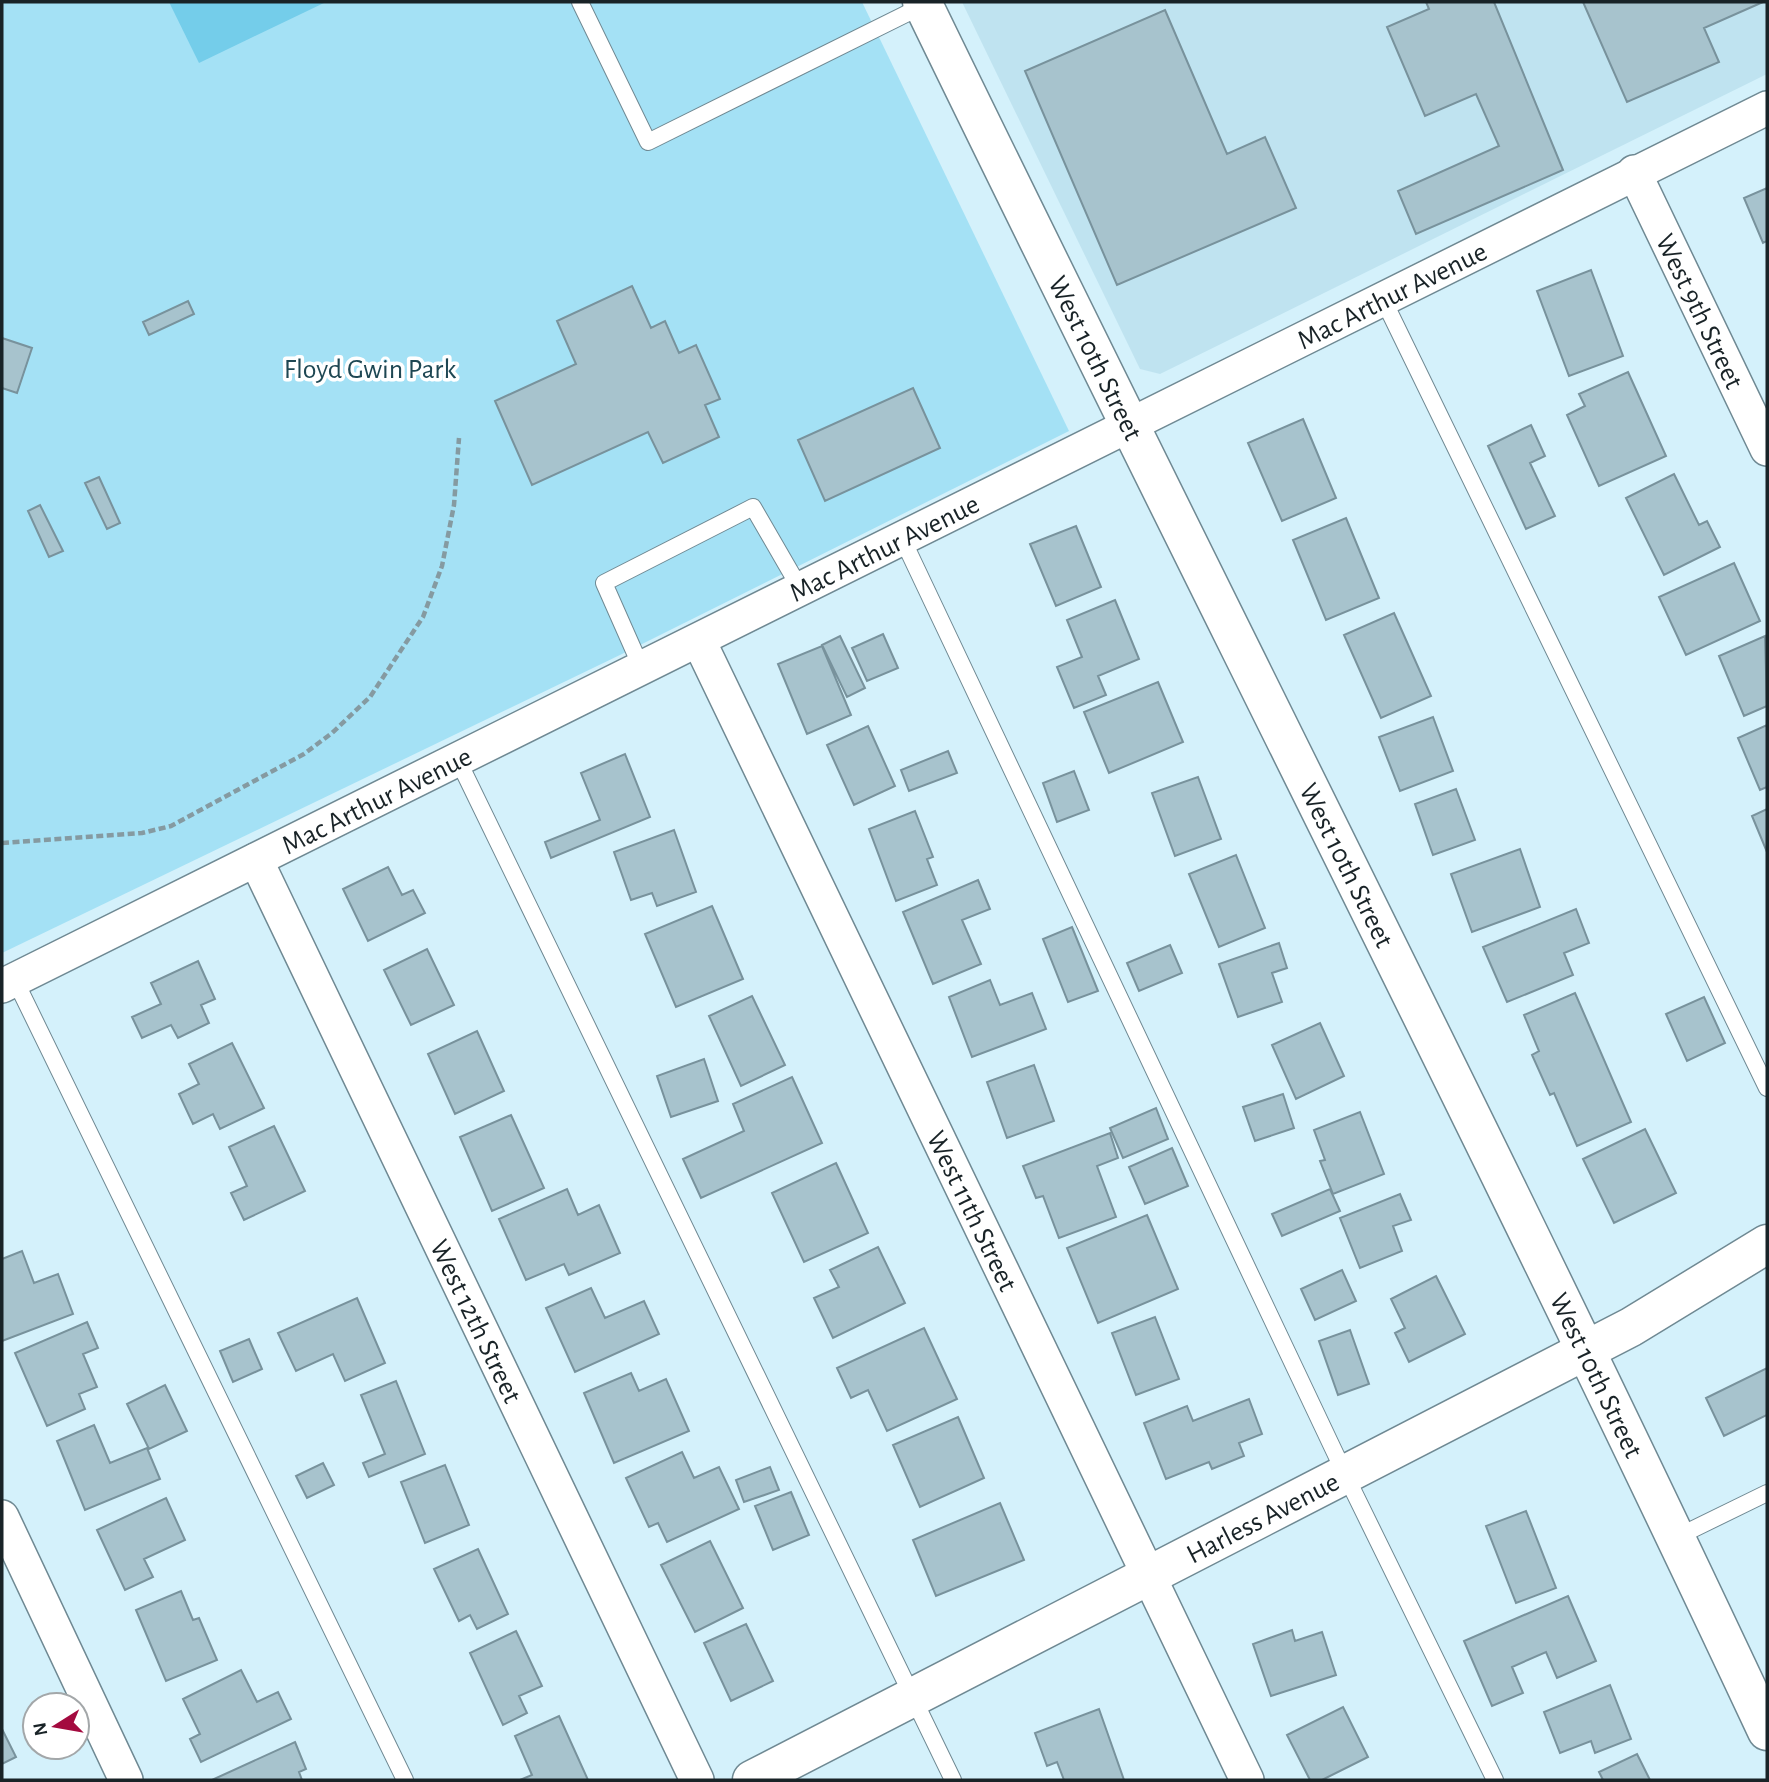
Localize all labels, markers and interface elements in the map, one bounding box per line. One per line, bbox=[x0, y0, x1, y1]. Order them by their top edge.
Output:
street label: West 9th Street bbox=[1650, 230, 1748, 393]
street label: Mac Arthur Avenue bbox=[1293, 238, 1492, 355]
street label: West 10th Street bbox=[1042, 272, 1147, 445]
park label: Floyd Gwin Park bbox=[284, 356, 456, 384]
street label: Mac Arthur Avenue bbox=[785, 490, 984, 608]
street label: Mac Arthur Avenue bbox=[278, 743, 476, 860]
street label: West 10th Street bbox=[1293, 779, 1398, 952]
street label: West 11th Street bbox=[921, 1127, 1022, 1296]
street label: West 12th Street bbox=[424, 1236, 526, 1408]
street label: West 10th Street bbox=[1544, 1289, 1647, 1463]
street label: Harless Avenue bbox=[1182, 1468, 1344, 1570]
north arrow bbox=[21, 1691, 91, 1761]
text: N bbox=[30, 1721, 51, 1737]

